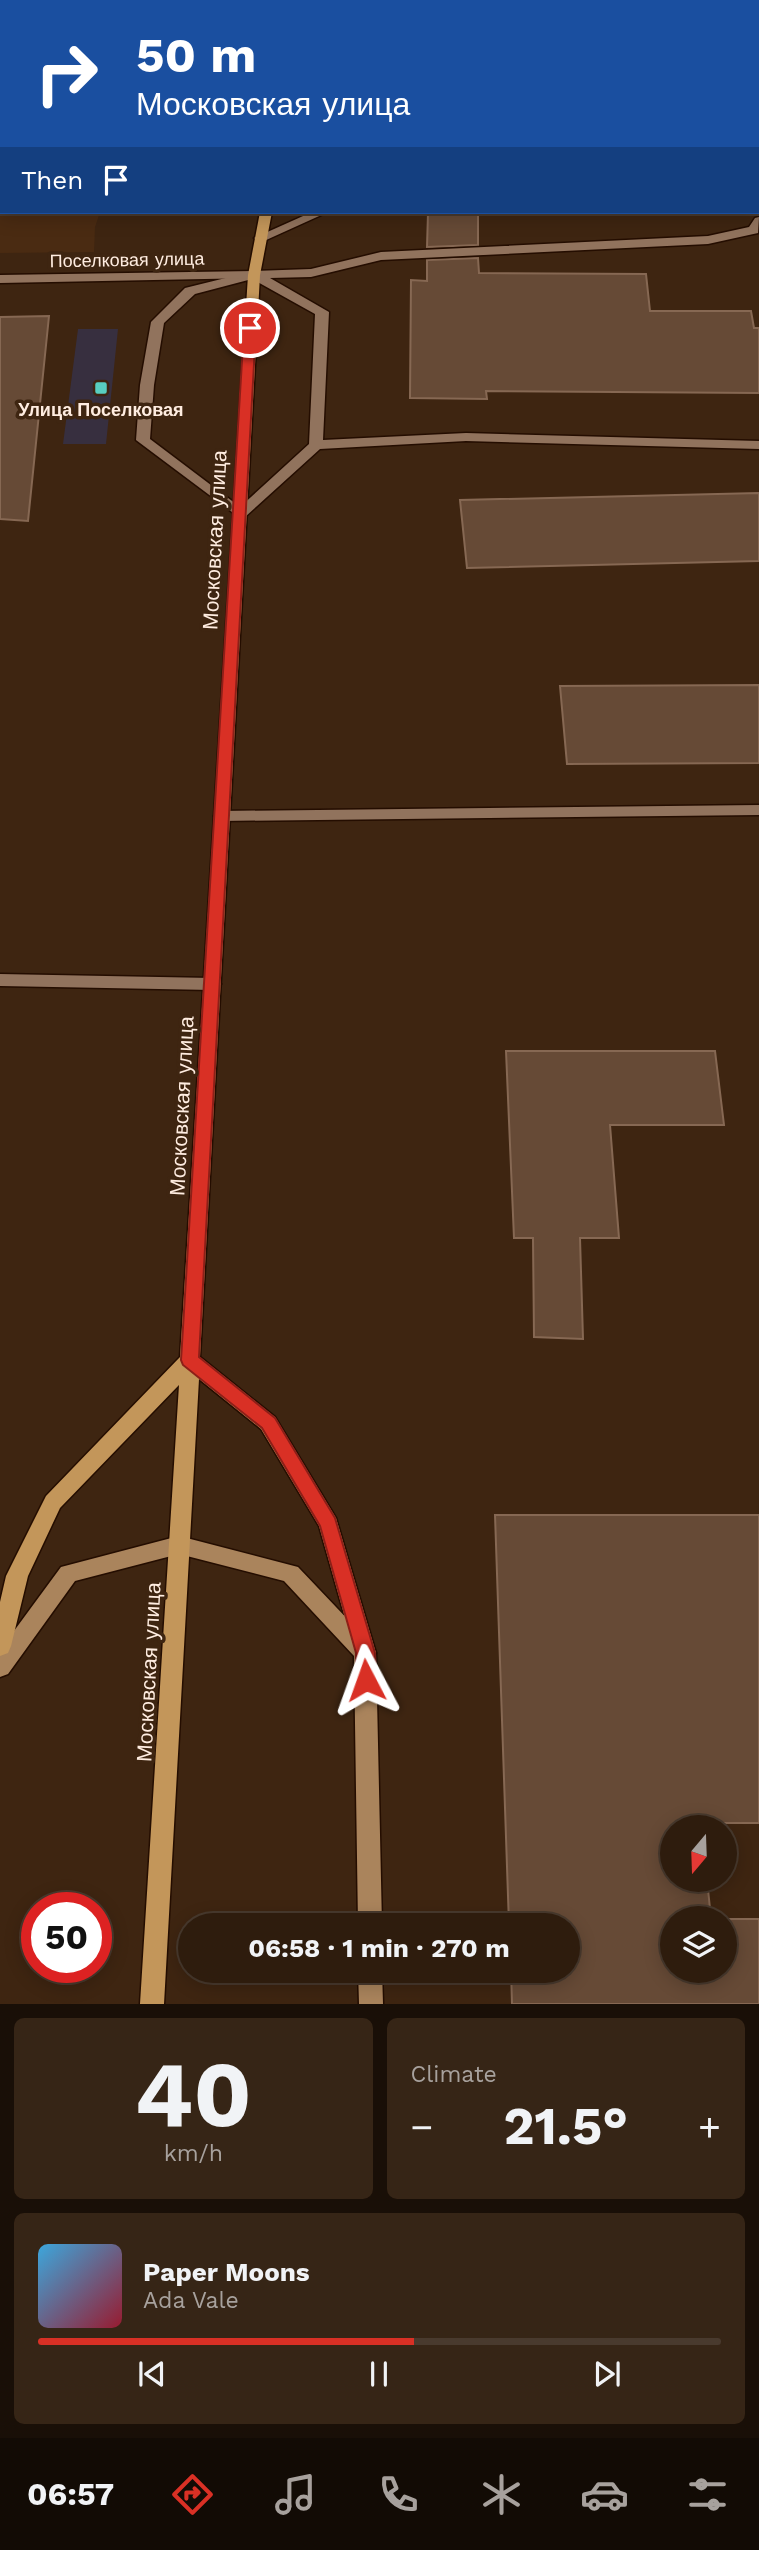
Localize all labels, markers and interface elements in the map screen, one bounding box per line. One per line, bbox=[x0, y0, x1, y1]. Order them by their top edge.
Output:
text: 50 m bbox=[136, 26, 256, 84]
icon: right bbox=[21, 28, 112, 119]
text: Московская улица bbox=[136, 85, 410, 123]
icon: arrive bbox=[97, 161, 135, 199]
text: Then bbox=[21, 165, 83, 195]
street label: Поселковая улица bbox=[49, 248, 205, 271]
pin bbox=[220, 298, 280, 358]
icon: arrive bbox=[231, 309, 269, 347]
marker: Улица Поселковая bbox=[93, 380, 109, 396]
place label: Улица Поселковая bbox=[18, 399, 184, 420]
street label: Московская улица bbox=[197, 449, 232, 631]
street label: Московская улица bbox=[164, 1015, 199, 1197]
street label: Московская улица bbox=[131, 1581, 166, 1763]
position arrow bbox=[329, 1643, 403, 1717]
north arrow bbox=[660, 1815, 737, 1892]
map controls bbox=[660, 1815, 737, 1983]
speed limit sign: 50 bbox=[21, 1892, 112, 1983]
button: layers bbox=[660, 1906, 737, 1983]
text: 06:58 · 1 min · 270 m bbox=[248, 1933, 510, 1963]
text: 40 bbox=[135, 2041, 252, 2148]
text: Climate bbox=[411, 2061, 497, 2088]
text: 21.5° bbox=[503, 2096, 628, 2157]
text: − bbox=[411, 2105, 433, 2149]
text: + bbox=[698, 2105, 721, 2149]
text: km/h bbox=[164, 2140, 223, 2167]
text: Paper Moons bbox=[143, 2257, 310, 2287]
text: Ada Vale bbox=[143, 2287, 239, 2314]
icon: previous bbox=[133, 2355, 171, 2393]
icon: pause bbox=[360, 2355, 398, 2393]
icon: next bbox=[588, 2355, 626, 2393]
icon: directions bbox=[168, 2470, 217, 2519]
icon: music bbox=[271, 2470, 320, 2519]
icon: phone bbox=[374, 2470, 423, 2519]
icon: climate bbox=[477, 2470, 526, 2519]
icon: car bbox=[580, 2470, 629, 2519]
icon: filters bbox=[683, 2470, 732, 2519]
text: 06:57 bbox=[27, 2475, 114, 2513]

